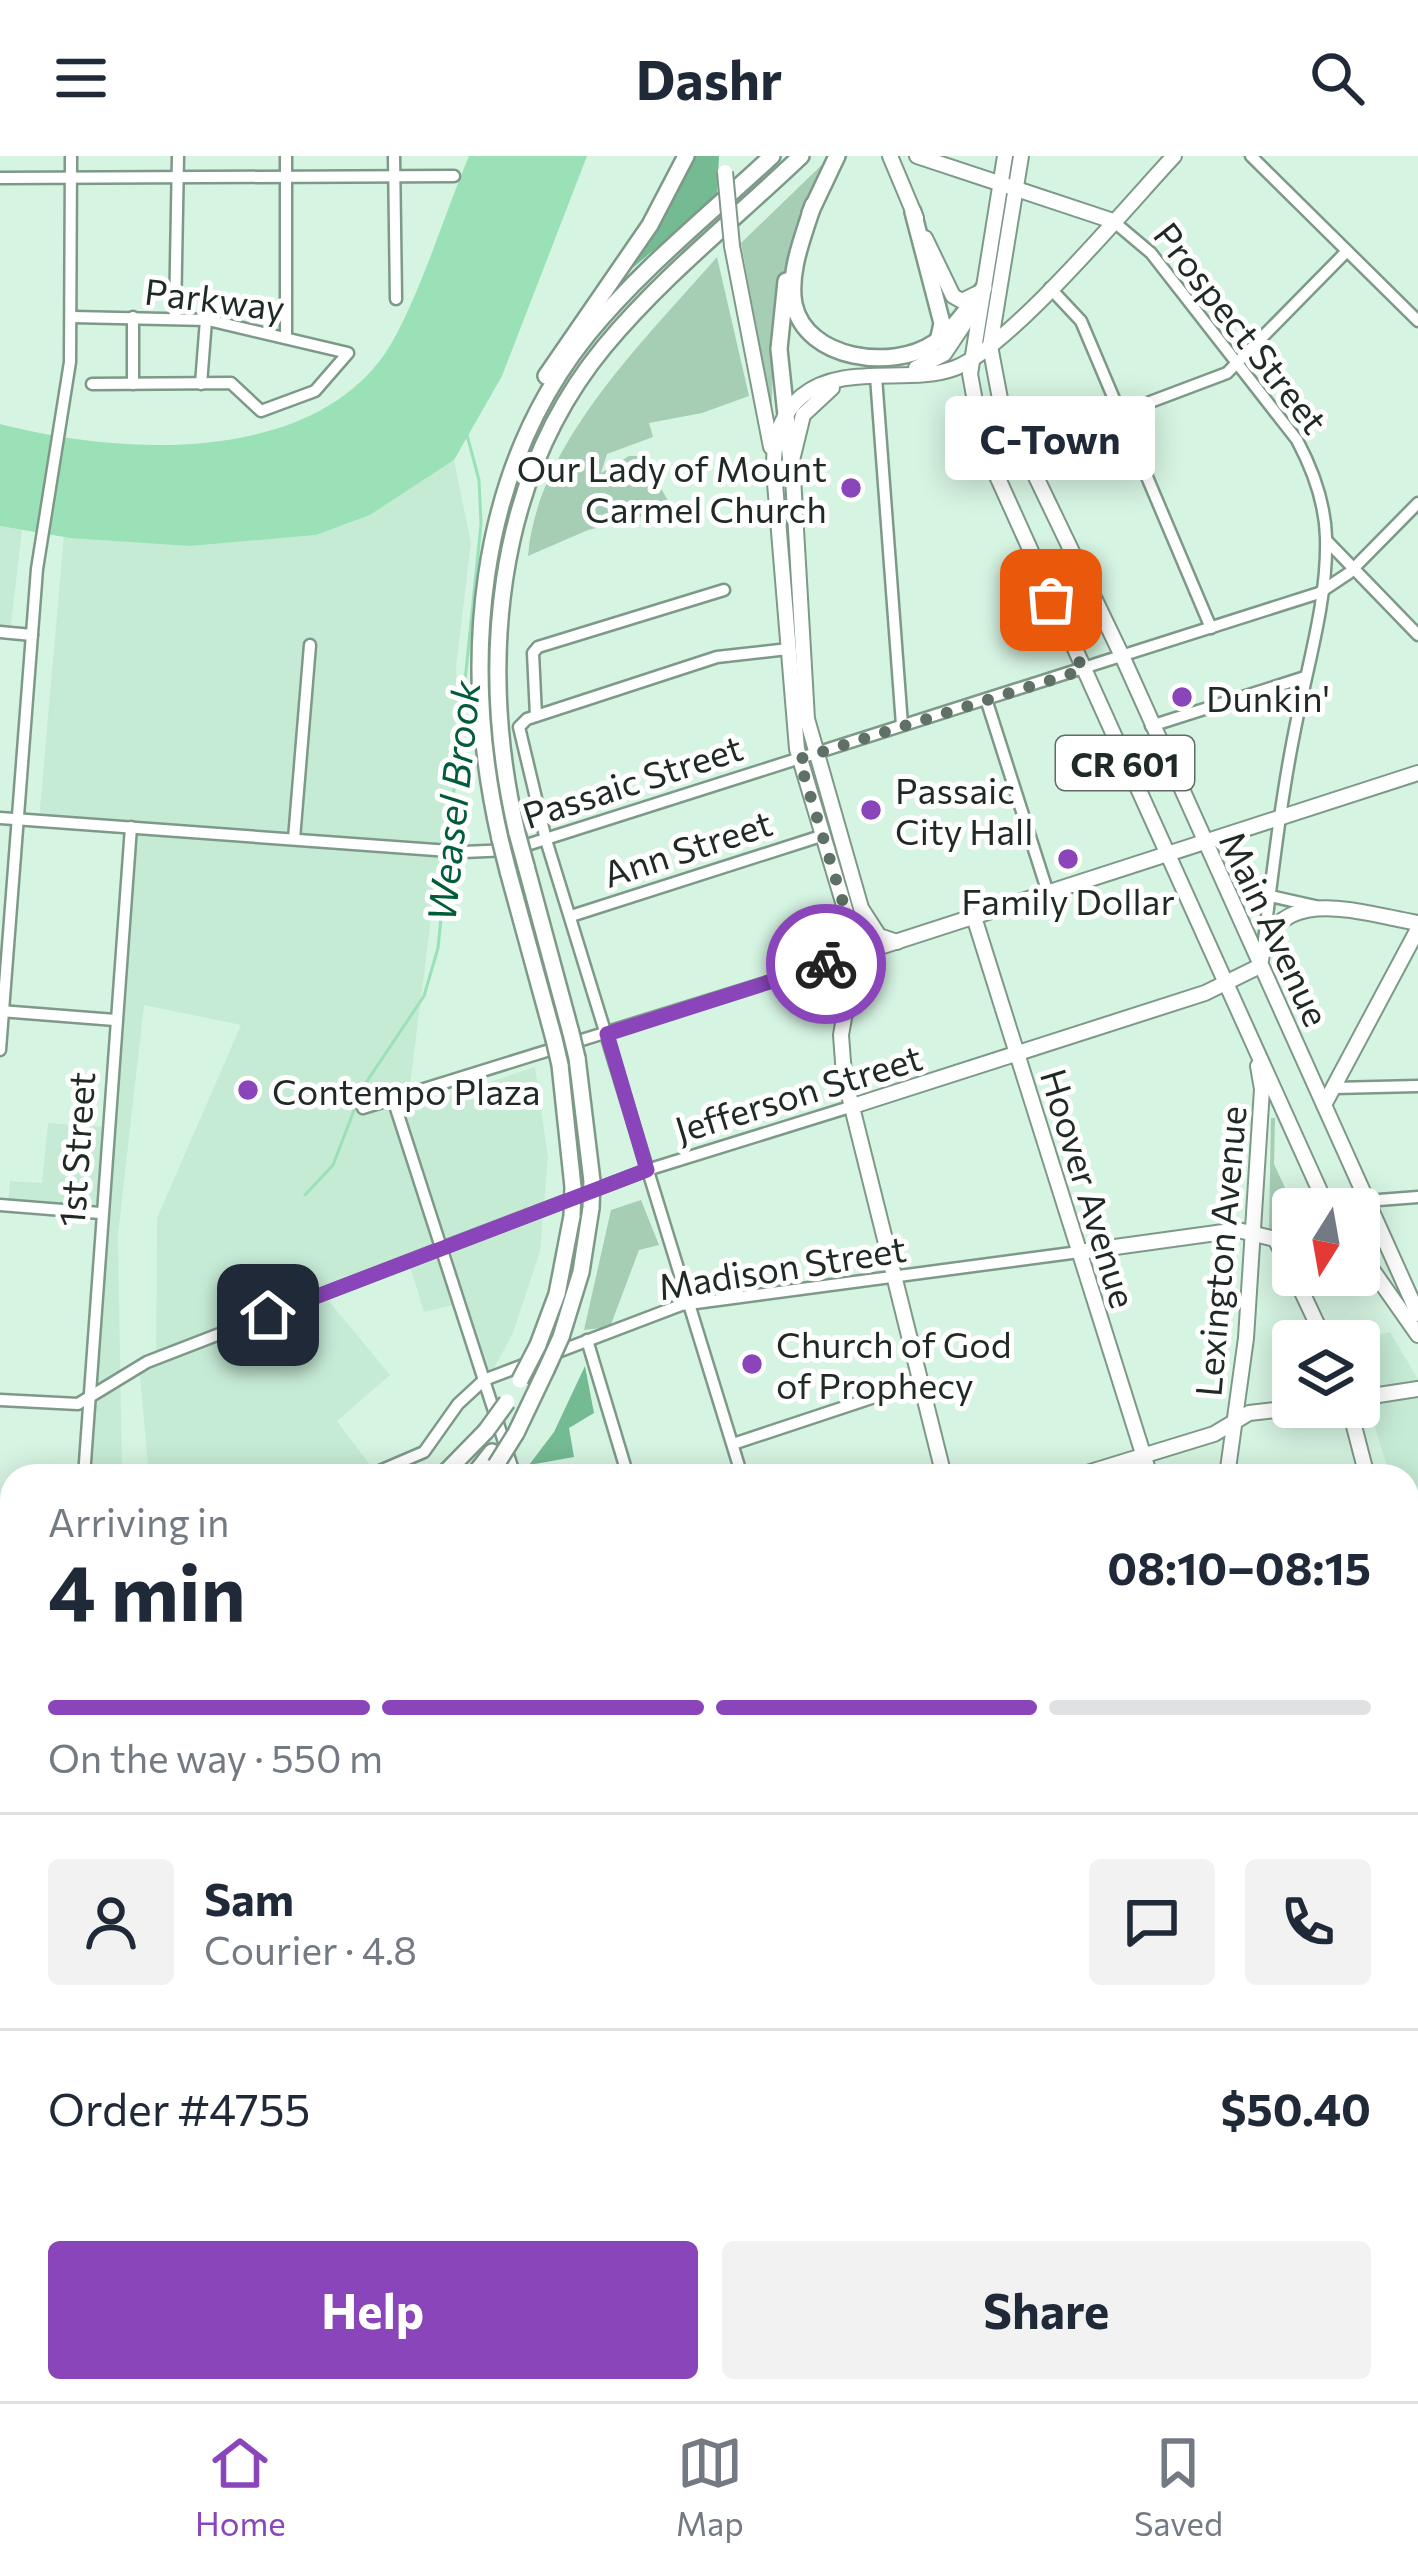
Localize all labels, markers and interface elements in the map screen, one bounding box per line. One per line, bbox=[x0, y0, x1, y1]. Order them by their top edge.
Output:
icon: menu bbox=[48, 45, 114, 111]
text: Dashr bbox=[636, 45, 782, 111]
icon: search bbox=[1304, 45, 1370, 111]
street label: Prospect Street bbox=[1146, 213, 1338, 441]
street label: Parkway bbox=[142, 268, 288, 328]
callout: C-Town bbox=[946, 396, 1156, 480]
text: C-Town bbox=[980, 414, 1120, 462]
place label: Our Lady of Mount Carmel Church bbox=[517, 445, 827, 530]
marker: Our Lady of Mount Carmel Church bbox=[838, 475, 864, 501]
pin bbox=[1000, 549, 1102, 651]
icon: bag bbox=[1018, 567, 1084, 633]
place label: Dunkin' bbox=[1206, 675, 1330, 719]
water label: Weasel Brook bbox=[415, 677, 489, 924]
marker: Dunkin' bbox=[1169, 684, 1195, 710]
street label: Passaic Street bbox=[516, 724, 748, 836]
road number: CR 601 bbox=[1056, 736, 1194, 790]
place label: Passaic City Hall bbox=[895, 767, 1033, 852]
marker: Passaic City Hall bbox=[858, 797, 884, 823]
street label: Ann Street bbox=[597, 799, 777, 895]
street label: Main Avenue bbox=[1212, 824, 1340, 1032]
marker: Family Dollar bbox=[1055, 846, 1081, 872]
place label: Family Dollar bbox=[961, 878, 1175, 922]
courier bbox=[766, 904, 886, 1024]
icon: bike bbox=[793, 931, 859, 997]
street label: Jefferson Street bbox=[669, 1034, 927, 1150]
street label: Hoover Avenue bbox=[1033, 1063, 1147, 1313]
place label: Contempo Plaza bbox=[272, 1068, 541, 1112]
street label: 1st Street bbox=[48, 1070, 102, 1228]
marker: Contempo Plaza bbox=[235, 1077, 261, 1103]
street label: Lexington Avenue bbox=[1184, 1104, 1254, 1398]
north arrow bbox=[1272, 1188, 1380, 1296]
map controls bbox=[1272, 1188, 1380, 1428]
street label: Madison Street bbox=[655, 1225, 909, 1307]
pin bbox=[217, 1264, 319, 1366]
icon: home bbox=[235, 1282, 301, 1348]
button: layers bbox=[1272, 1320, 1380, 1428]
place label: Church of God of Prophecy bbox=[776, 1321, 1012, 1406]
marker: Church of God of Prophecy bbox=[739, 1351, 765, 1377]
text: Arriving in bbox=[48, 1497, 229, 1545]
text: 08:10–08:15 bbox=[1107, 1539, 1371, 1594]
text: 4 min bbox=[48, 1542, 246, 1637]
text: On the way · 550 m bbox=[48, 1733, 383, 1781]
button: person bbox=[48, 1859, 174, 1985]
button: chat bbox=[1089, 1859, 1215, 1985]
button: phone bbox=[1245, 1859, 1371, 1985]
text: Sam bbox=[204, 1870, 294, 1925]
text: Courier · 4.8 bbox=[204, 1925, 417, 1973]
text: Order #4755 bbox=[48, 2080, 310, 2135]
text: $50.40 bbox=[1221, 2080, 1371, 2135]
button: Help bbox=[48, 2241, 698, 2379]
button: Share bbox=[722, 2241, 1371, 2379]
tab: Home bbox=[195, 2430, 286, 2543]
tab: Map bbox=[676, 2430, 744, 2543]
tab: Saved bbox=[1134, 2430, 1223, 2543]

